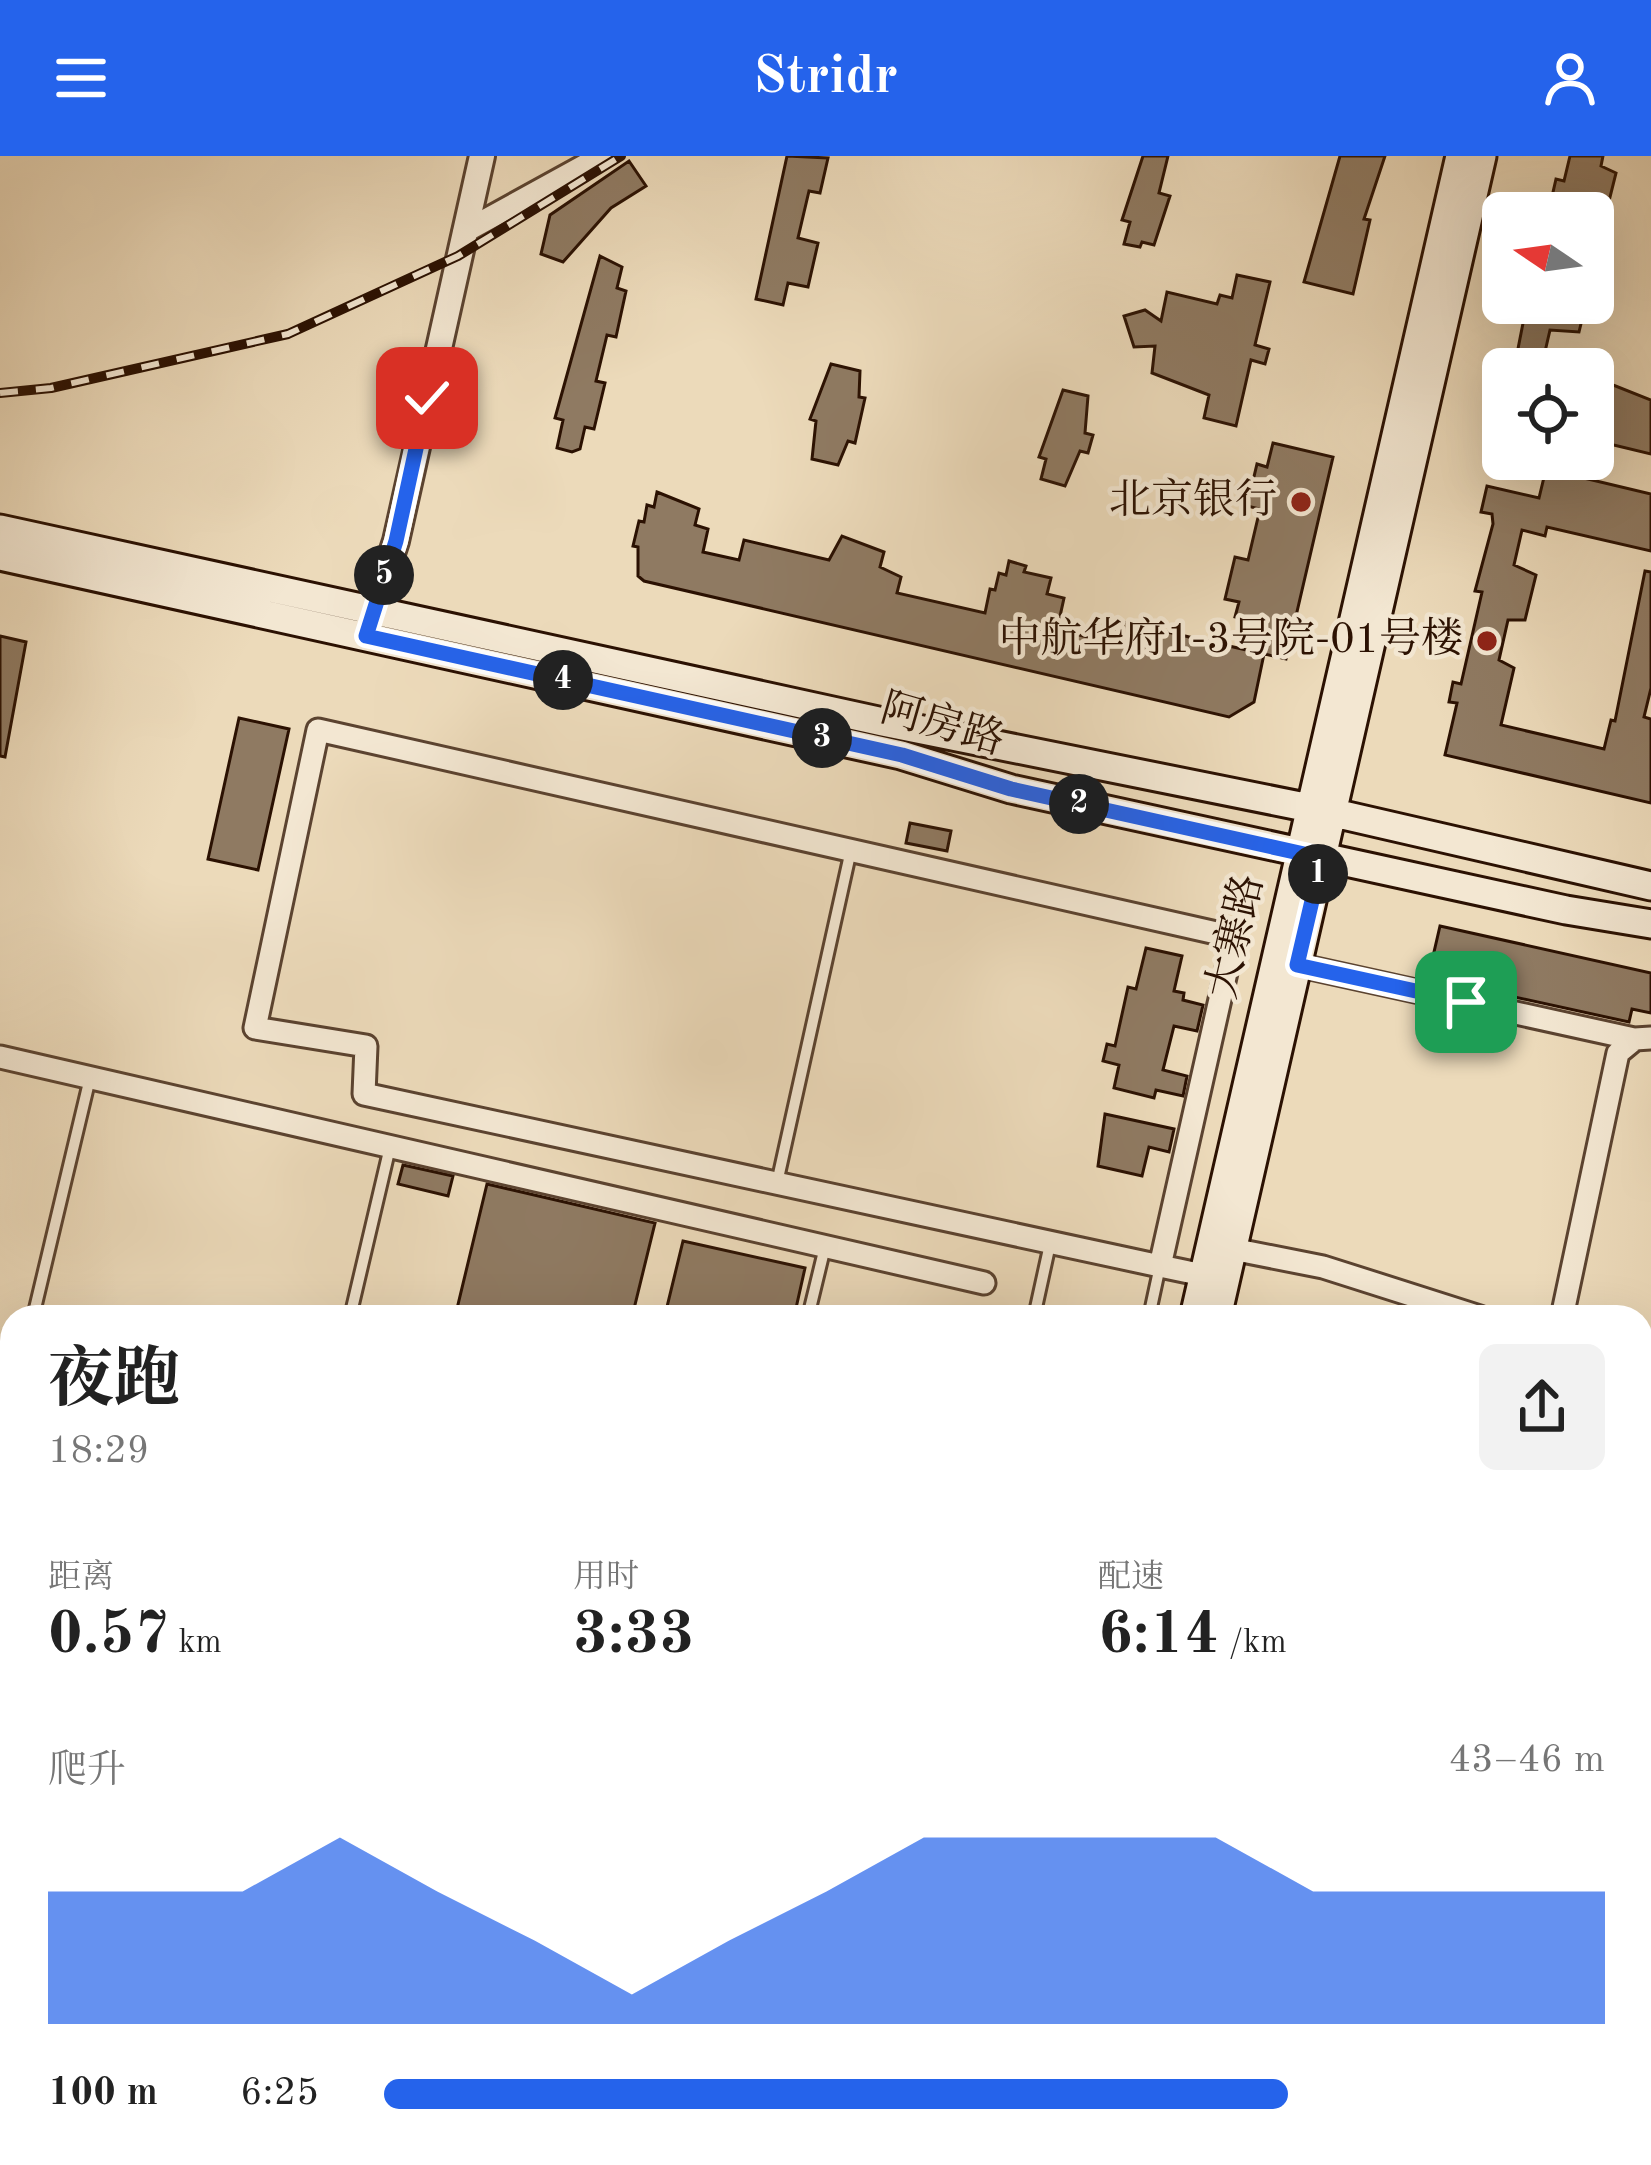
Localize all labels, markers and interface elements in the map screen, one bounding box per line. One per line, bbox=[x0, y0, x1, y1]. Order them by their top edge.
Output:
icon: menu bbox=[48, 45, 114, 111]
icon: person bbox=[1537, 45, 1603, 111]
text: Stridr bbox=[753, 51, 898, 105]
north arrow bbox=[1482, 192, 1614, 324]
map controls bbox=[1482, 192, 1614, 480]
pin bbox=[376, 347, 478, 449]
button: locate bbox=[1482, 348, 1614, 480]
icon: check bbox=[394, 365, 460, 431]
place label: 北京银行 bbox=[1109, 477, 1277, 523]
marker: 北京银行 bbox=[1288, 489, 1314, 515]
pin: 5 bbox=[354, 545, 414, 605]
text: 5 bbox=[374, 558, 394, 591]
place label: 中航华府1-3号院-01号楼 bbox=[998, 616, 1463, 662]
marker: 中航华府1-3号院-01号楼 bbox=[1474, 628, 1500, 654]
pin: 4 bbox=[533, 650, 593, 710]
text: 4 bbox=[553, 663, 573, 696]
street label: 阿房路 bbox=[876, 685, 1009, 764]
pin: 3 bbox=[792, 708, 852, 768]
text: 3 bbox=[812, 721, 832, 754]
pin: 2 bbox=[1049, 774, 1109, 834]
text: 2 bbox=[1069, 787, 1089, 820]
pin: 1 bbox=[1288, 844, 1348, 904]
text: 1 bbox=[1308, 857, 1328, 890]
street label: 大寨路 bbox=[1198, 870, 1272, 1003]
pin bbox=[1415, 951, 1517, 1053]
icon: arrive bbox=[1433, 969, 1499, 1035]
button: share bbox=[1479, 1344, 1605, 1470]
text: 夜跑 bbox=[48, 1350, 180, 1416]
text: 18:29 bbox=[48, 1432, 149, 1471]
text: 距离 bbox=[48, 1562, 114, 1595]
text: 用时 bbox=[573, 1562, 639, 1595]
text: 配速 bbox=[1098, 1562, 1164, 1595]
text: 0.57 bbox=[48, 1606, 169, 1666]
text: 3:33 bbox=[573, 1606, 694, 1666]
text: 6:14 bbox=[1098, 1606, 1219, 1666]
text: km bbox=[169, 1627, 222, 1660]
text: /km bbox=[1219, 1627, 1287, 1660]
text: 43–46 m bbox=[1448, 1741, 1605, 1780]
text: 爬升 bbox=[48, 1752, 126, 1791]
text: 100 m bbox=[48, 2074, 158, 2113]
text: 6:25 bbox=[240, 2074, 319, 2113]

